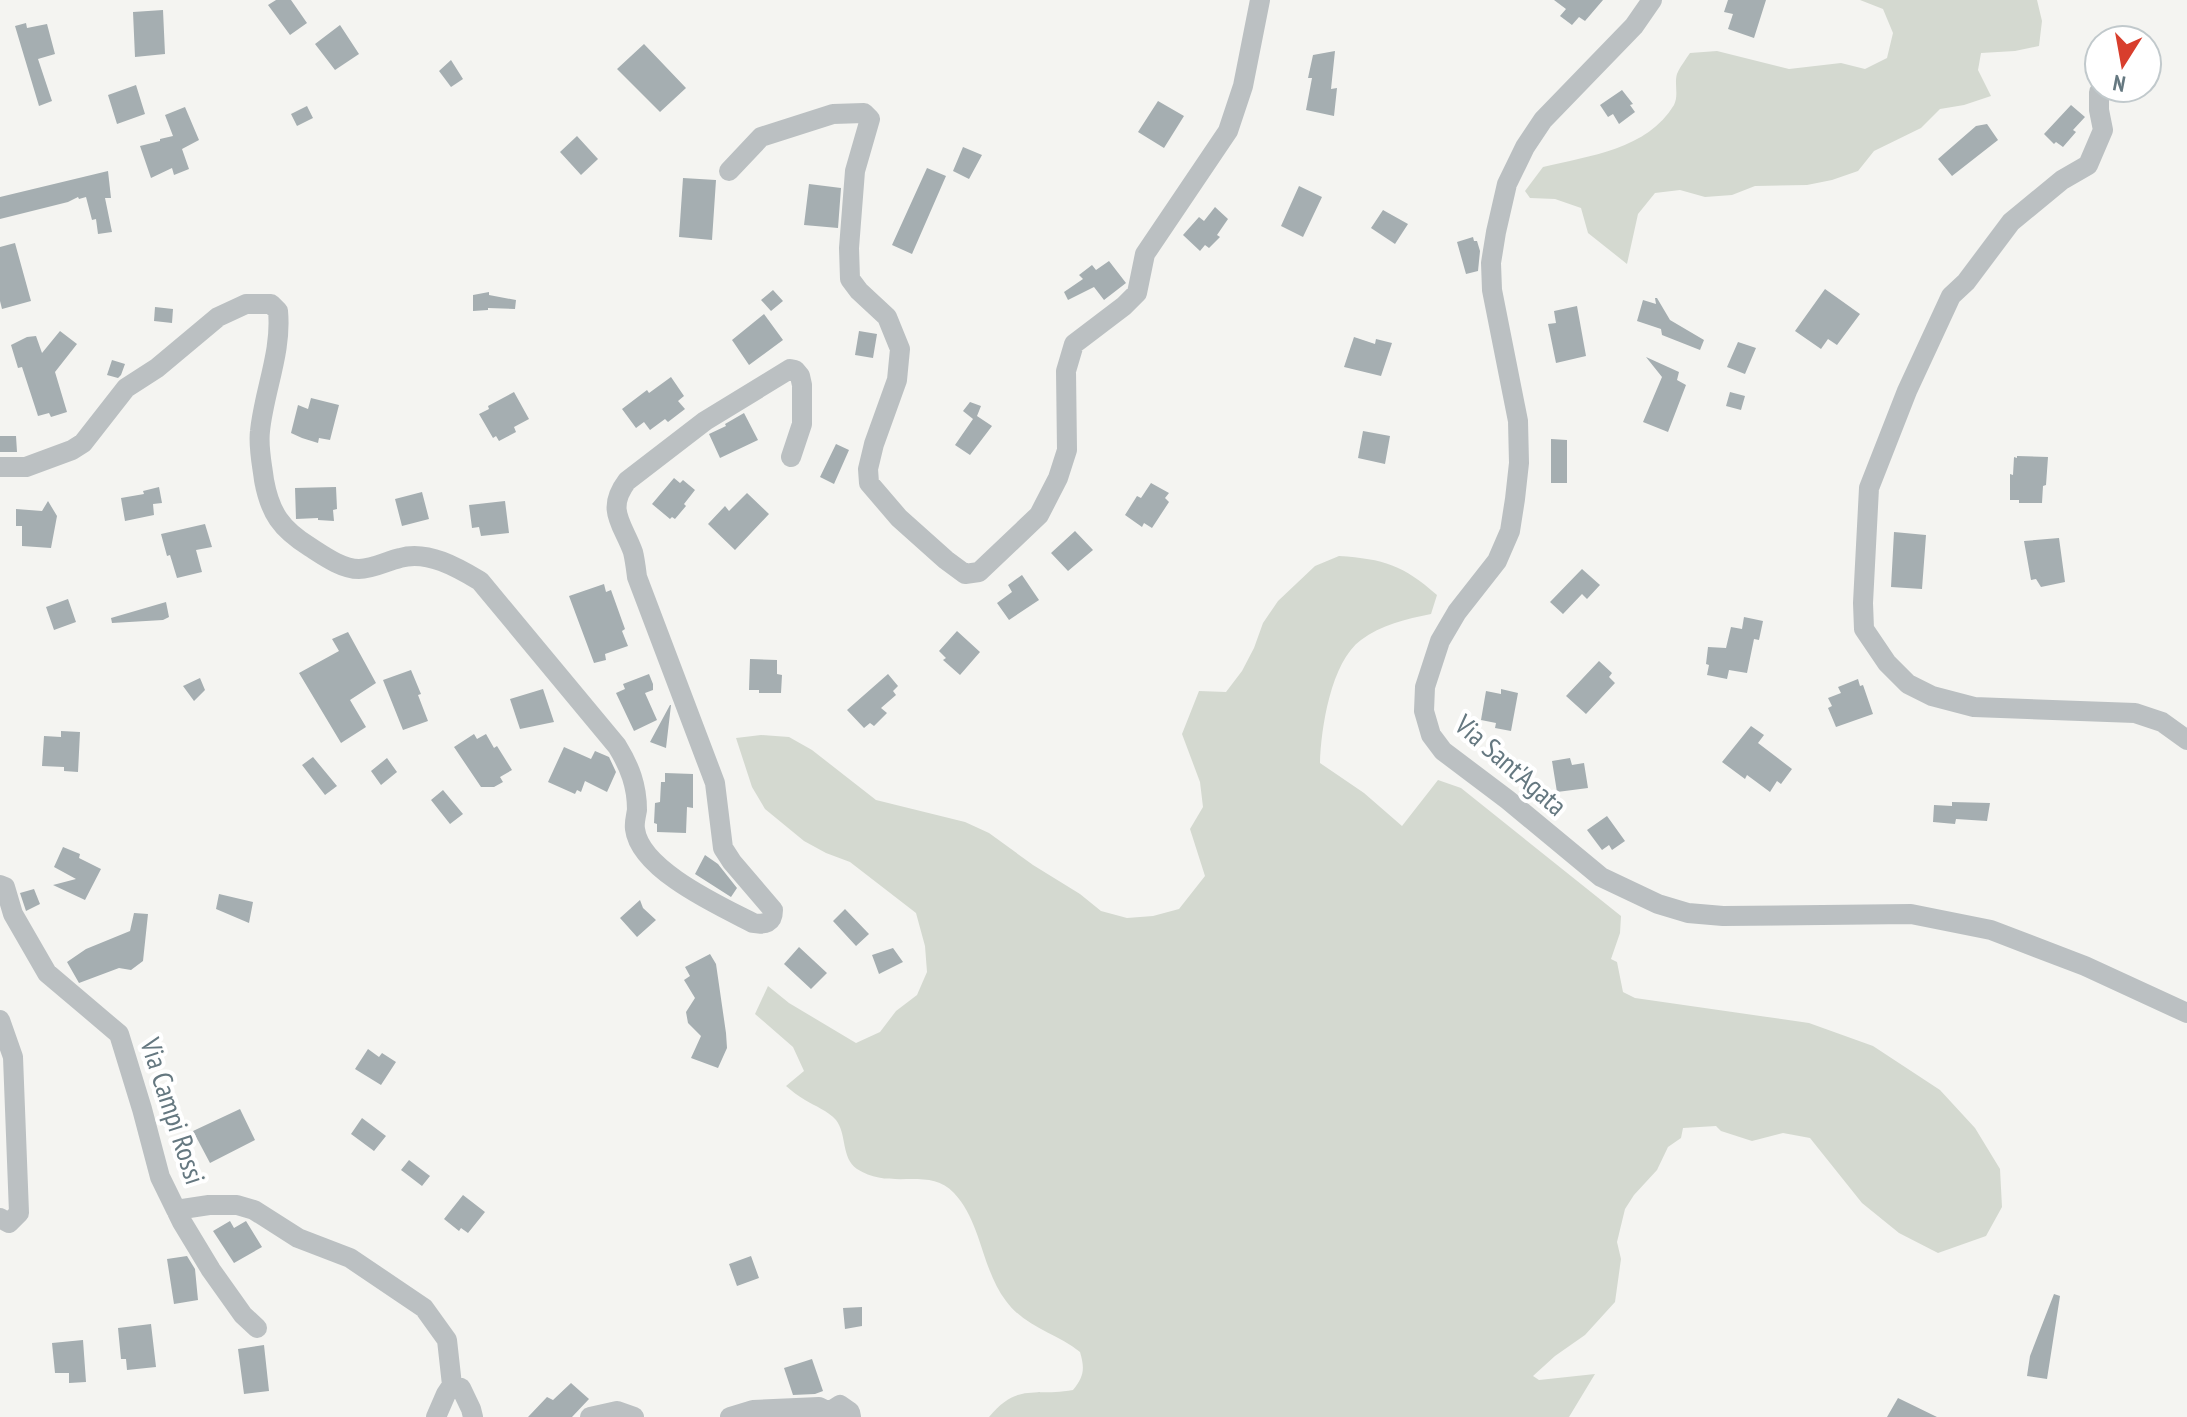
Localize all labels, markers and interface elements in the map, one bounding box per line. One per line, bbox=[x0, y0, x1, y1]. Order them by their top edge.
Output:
north arrow bbox=[2083, 24, 2163, 104]
text: N bbox=[2111, 69, 2128, 99]
street label: Via Sant'Agata bbox=[1447, 705, 1575, 823]
street label: Via Campi Rossi bbox=[132, 1032, 215, 1189]

